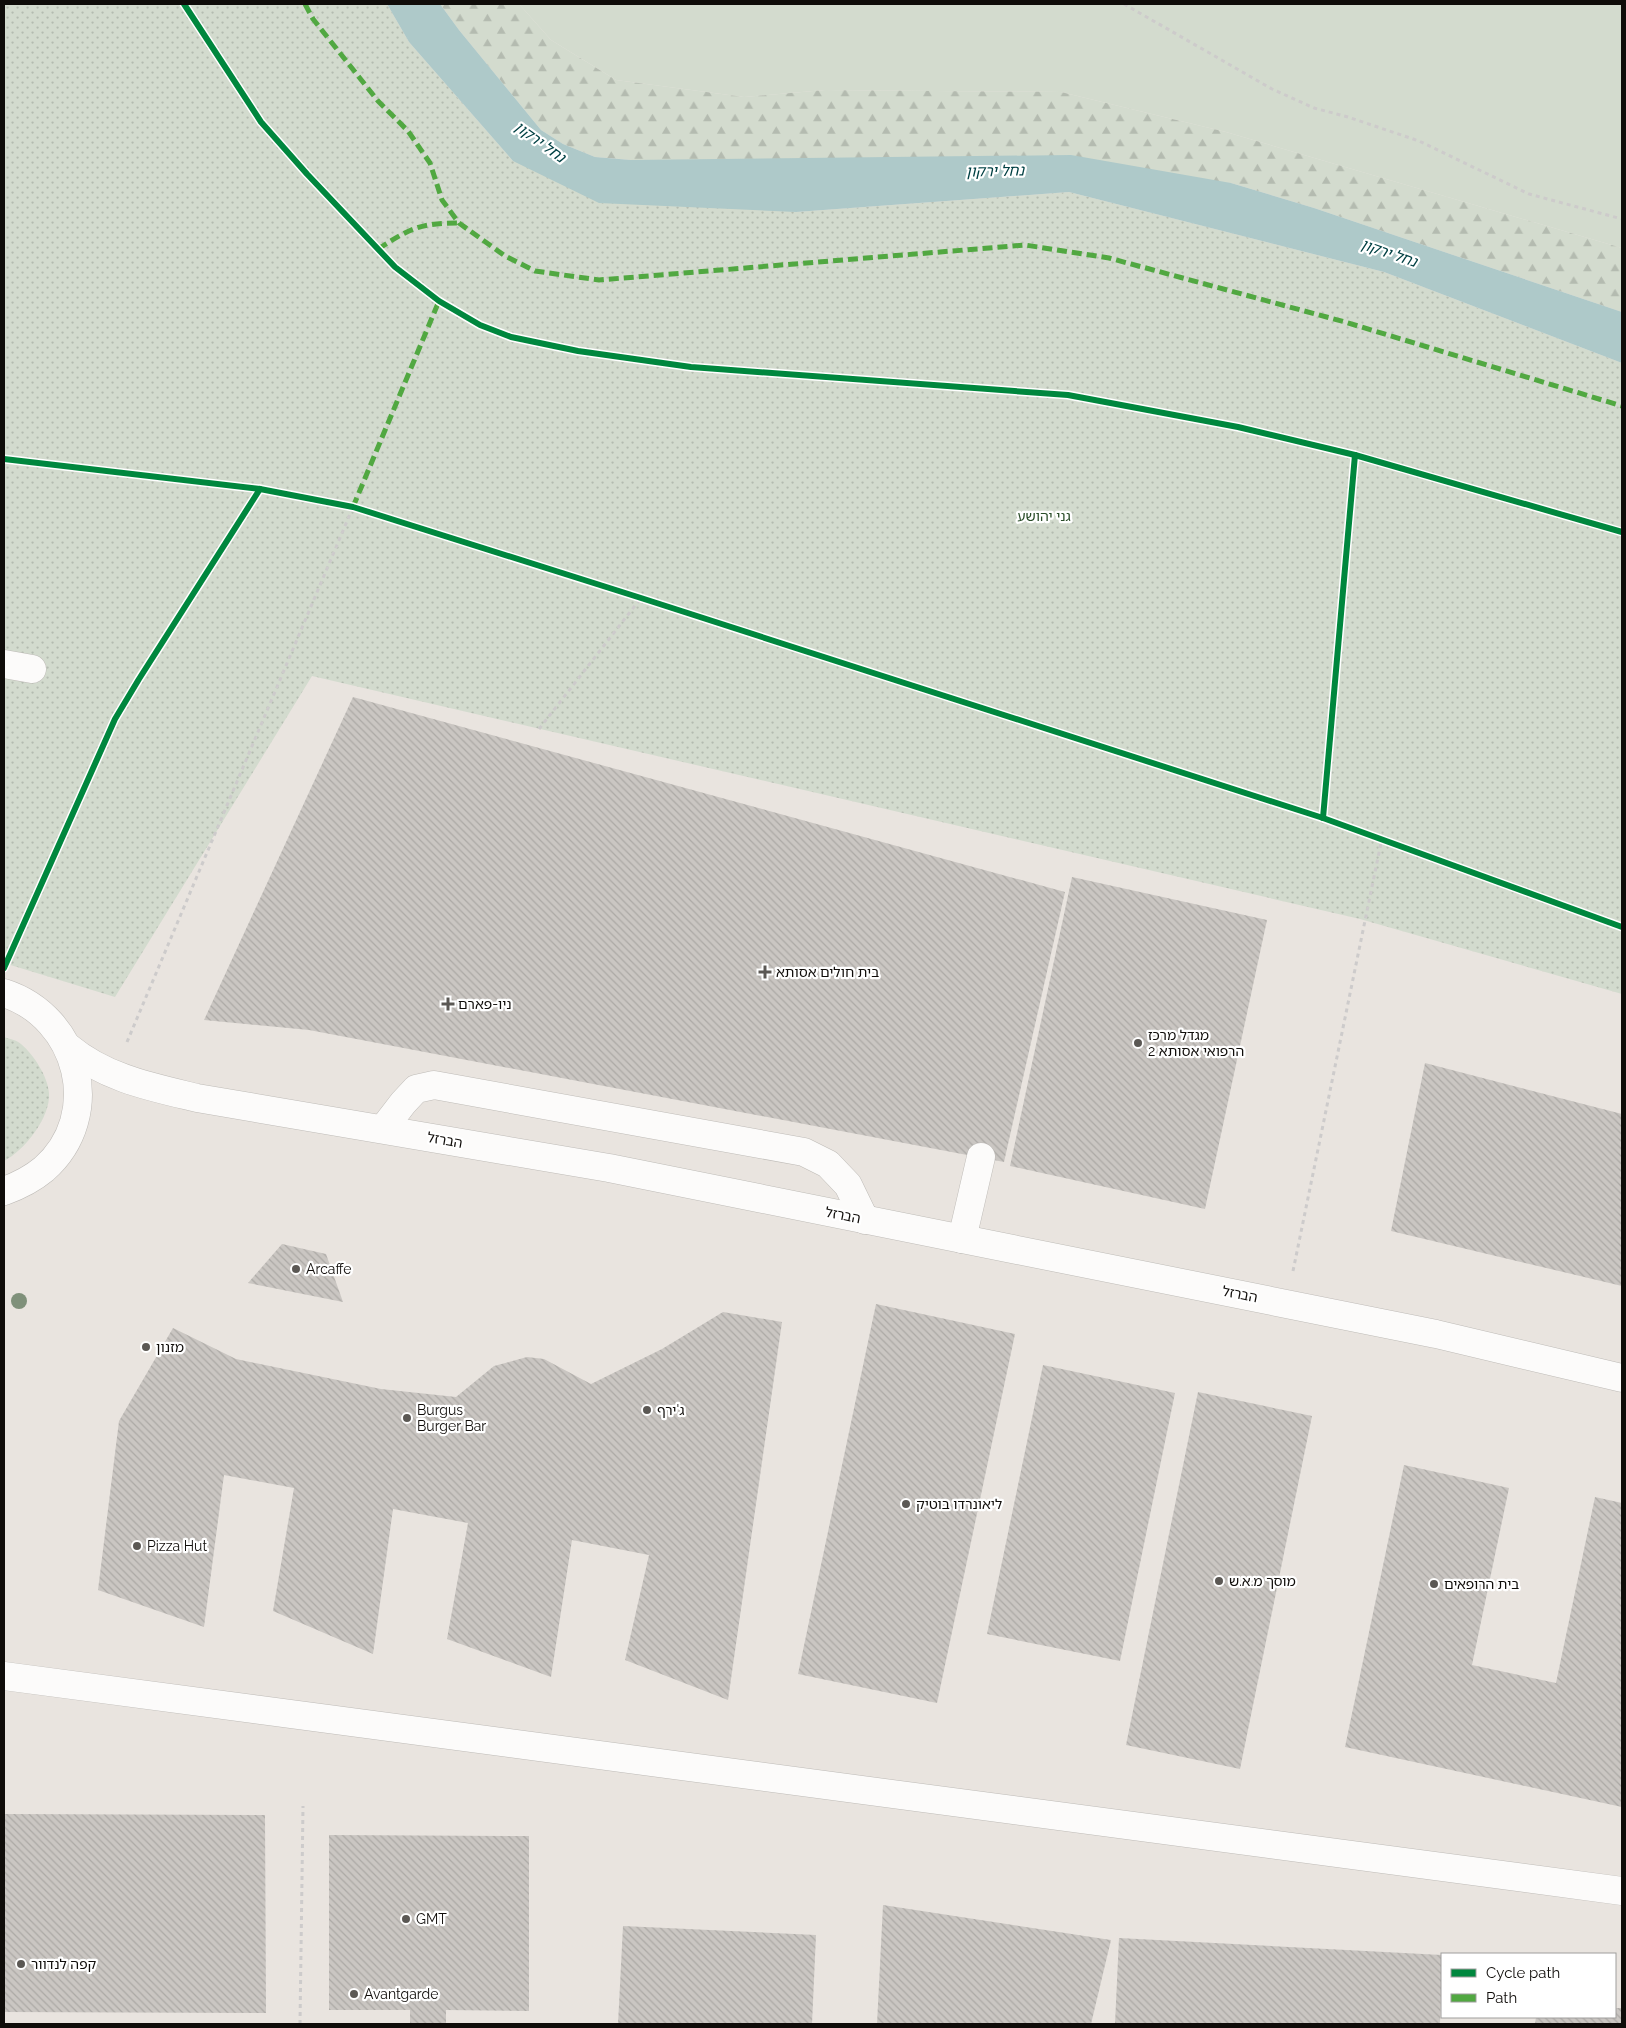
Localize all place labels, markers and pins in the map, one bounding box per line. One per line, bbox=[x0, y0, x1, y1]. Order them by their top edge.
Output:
place label: בית חולים אסותא bbox=[776, 964, 879, 980]
marker: בית חולים אסותא bbox=[758, 965, 772, 979]
place label: ניו-פארם bbox=[458, 996, 512, 1012]
marker: ניו-פארם bbox=[442, 998, 454, 1010]
place label: מגדל מרכז הרפואי אסותא 2 bbox=[1148, 1027, 1244, 1059]
marker: מגדל מרכז הרפואי אסותא 2 bbox=[1132, 1037, 1144, 1049]
place label: Arcaffe bbox=[306, 1261, 352, 1277]
marker: Arcaffe bbox=[290, 1263, 302, 1275]
place label: מזנון bbox=[156, 1339, 184, 1355]
marker: מזנון bbox=[140, 1341, 152, 1353]
place label: Burgus Burger Bar bbox=[417, 1402, 486, 1434]
place label: ג'ירף bbox=[657, 1402, 684, 1418]
marker: ג'ירף bbox=[641, 1404, 653, 1416]
marker: Burgus Burger Bar bbox=[401, 1412, 413, 1424]
place label: ליאונרדו בוטיק bbox=[916, 1496, 1002, 1512]
marker: ליאונרדו בוטיק bbox=[900, 1498, 912, 1510]
place label: Pizza Hut bbox=[147, 1538, 207, 1554]
marker: Pizza Hut bbox=[131, 1540, 143, 1552]
place label: מוסך מ.א.ש bbox=[1229, 1573, 1296, 1589]
marker: מוסך מ.א.ש bbox=[1213, 1575, 1225, 1587]
place label: בית הרופאים bbox=[1444, 1576, 1519, 1592]
marker: בית הרופאים bbox=[1428, 1578, 1440, 1590]
place label: GMT bbox=[416, 1911, 447, 1927]
marker: GMT bbox=[400, 1913, 412, 1925]
place label: קפה לנדוור bbox=[31, 1956, 97, 1972]
marker: קפה לנדוור bbox=[15, 1958, 27, 1970]
place label: Avantgarde bbox=[364, 1986, 439, 2002]
marker: Avantgarde bbox=[348, 1988, 360, 2000]

